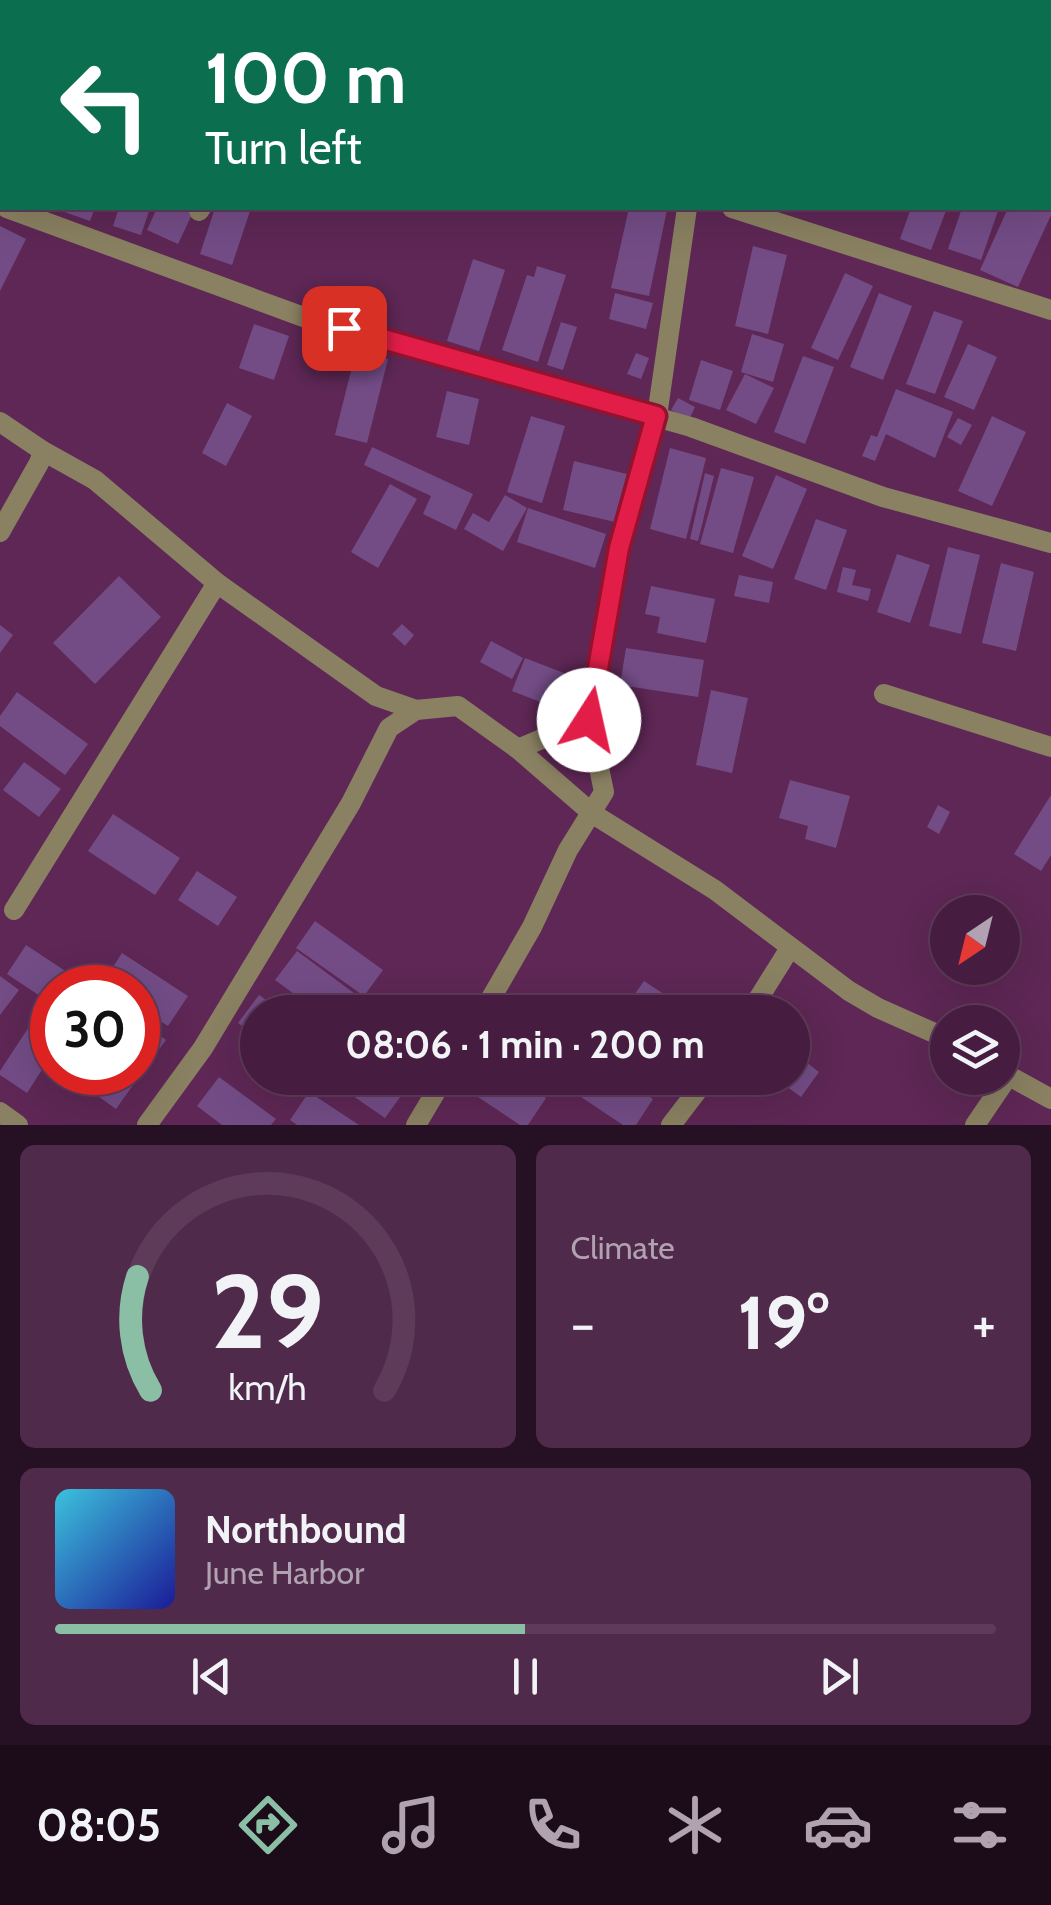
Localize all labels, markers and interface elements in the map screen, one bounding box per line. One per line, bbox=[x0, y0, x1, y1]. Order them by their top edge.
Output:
text: 100 m bbox=[205, 35, 406, 121]
icon: left bbox=[40, 40, 170, 170]
text: Turn left bbox=[205, 121, 362, 175]
pin bbox=[302, 286, 387, 371]
icon: arrive bbox=[317, 301, 372, 356]
position arrow bbox=[537, 668, 641, 772]
north arrow bbox=[930, 895, 1020, 985]
map controls bbox=[930, 895, 1020, 1095]
speed limit sign: 30 bbox=[30, 965, 160, 1095]
button: layers bbox=[930, 1005, 1020, 1095]
text: 08:06 · 1 min · 200 m bbox=[345, 1021, 705, 1068]
text: Climate bbox=[571, 1228, 675, 1267]
text: 29 bbox=[211, 1248, 324, 1374]
text: 19° bbox=[738, 1277, 829, 1368]
text: − bbox=[571, 1290, 595, 1357]
text: + bbox=[972, 1290, 996, 1357]
text: km/h bbox=[229, 1366, 307, 1409]
text: Northbound bbox=[205, 1506, 407, 1553]
text: June Harbor bbox=[205, 1553, 364, 1592]
icon: previous bbox=[184, 1649, 239, 1704]
icon: pause bbox=[498, 1649, 553, 1704]
icon: next bbox=[812, 1649, 867, 1704]
icon: directions bbox=[233, 1790, 303, 1860]
icon: music bbox=[376, 1790, 446, 1860]
icon: phone bbox=[518, 1790, 588, 1860]
icon: climate bbox=[660, 1790, 730, 1860]
icon: car bbox=[803, 1790, 873, 1860]
icon: filters bbox=[945, 1790, 1015, 1860]
text: 08:05 bbox=[36, 1798, 161, 1852]

